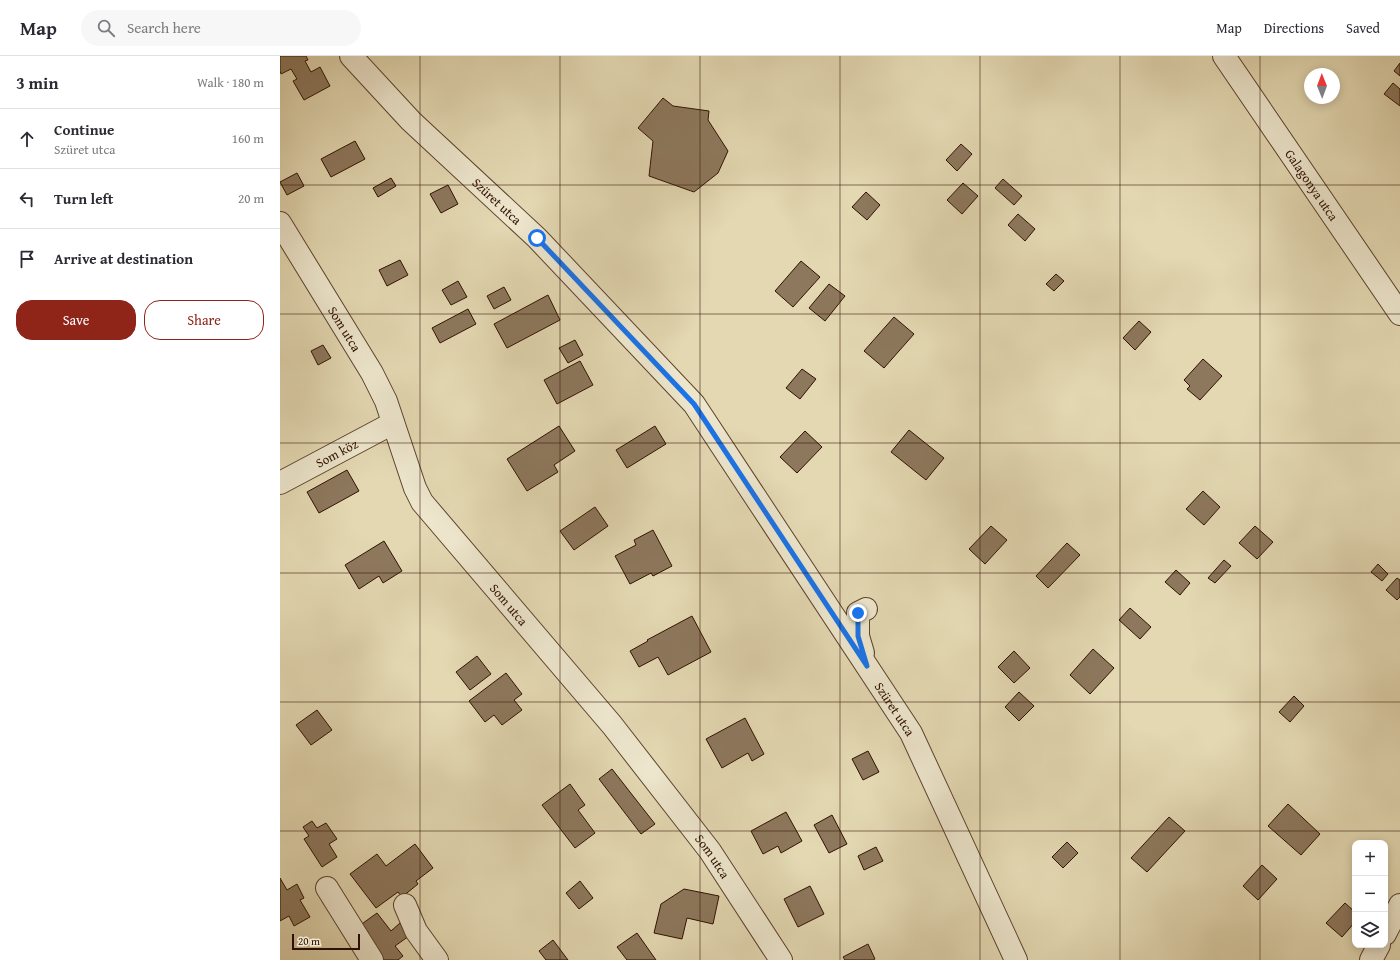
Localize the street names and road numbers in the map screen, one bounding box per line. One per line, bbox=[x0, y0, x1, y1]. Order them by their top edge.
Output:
street label: Galagonya utca bbox=[1281, 145, 1344, 225]
street label: Szüret utca bbox=[468, 173, 527, 229]
street label: Som utca bbox=[324, 302, 366, 356]
street label: Som köz bbox=[312, 434, 361, 472]
street label: Som utca bbox=[486, 579, 533, 630]
street label: Szüret utca bbox=[870, 678, 920, 740]
street label: Som utca bbox=[691, 830, 735, 883]

